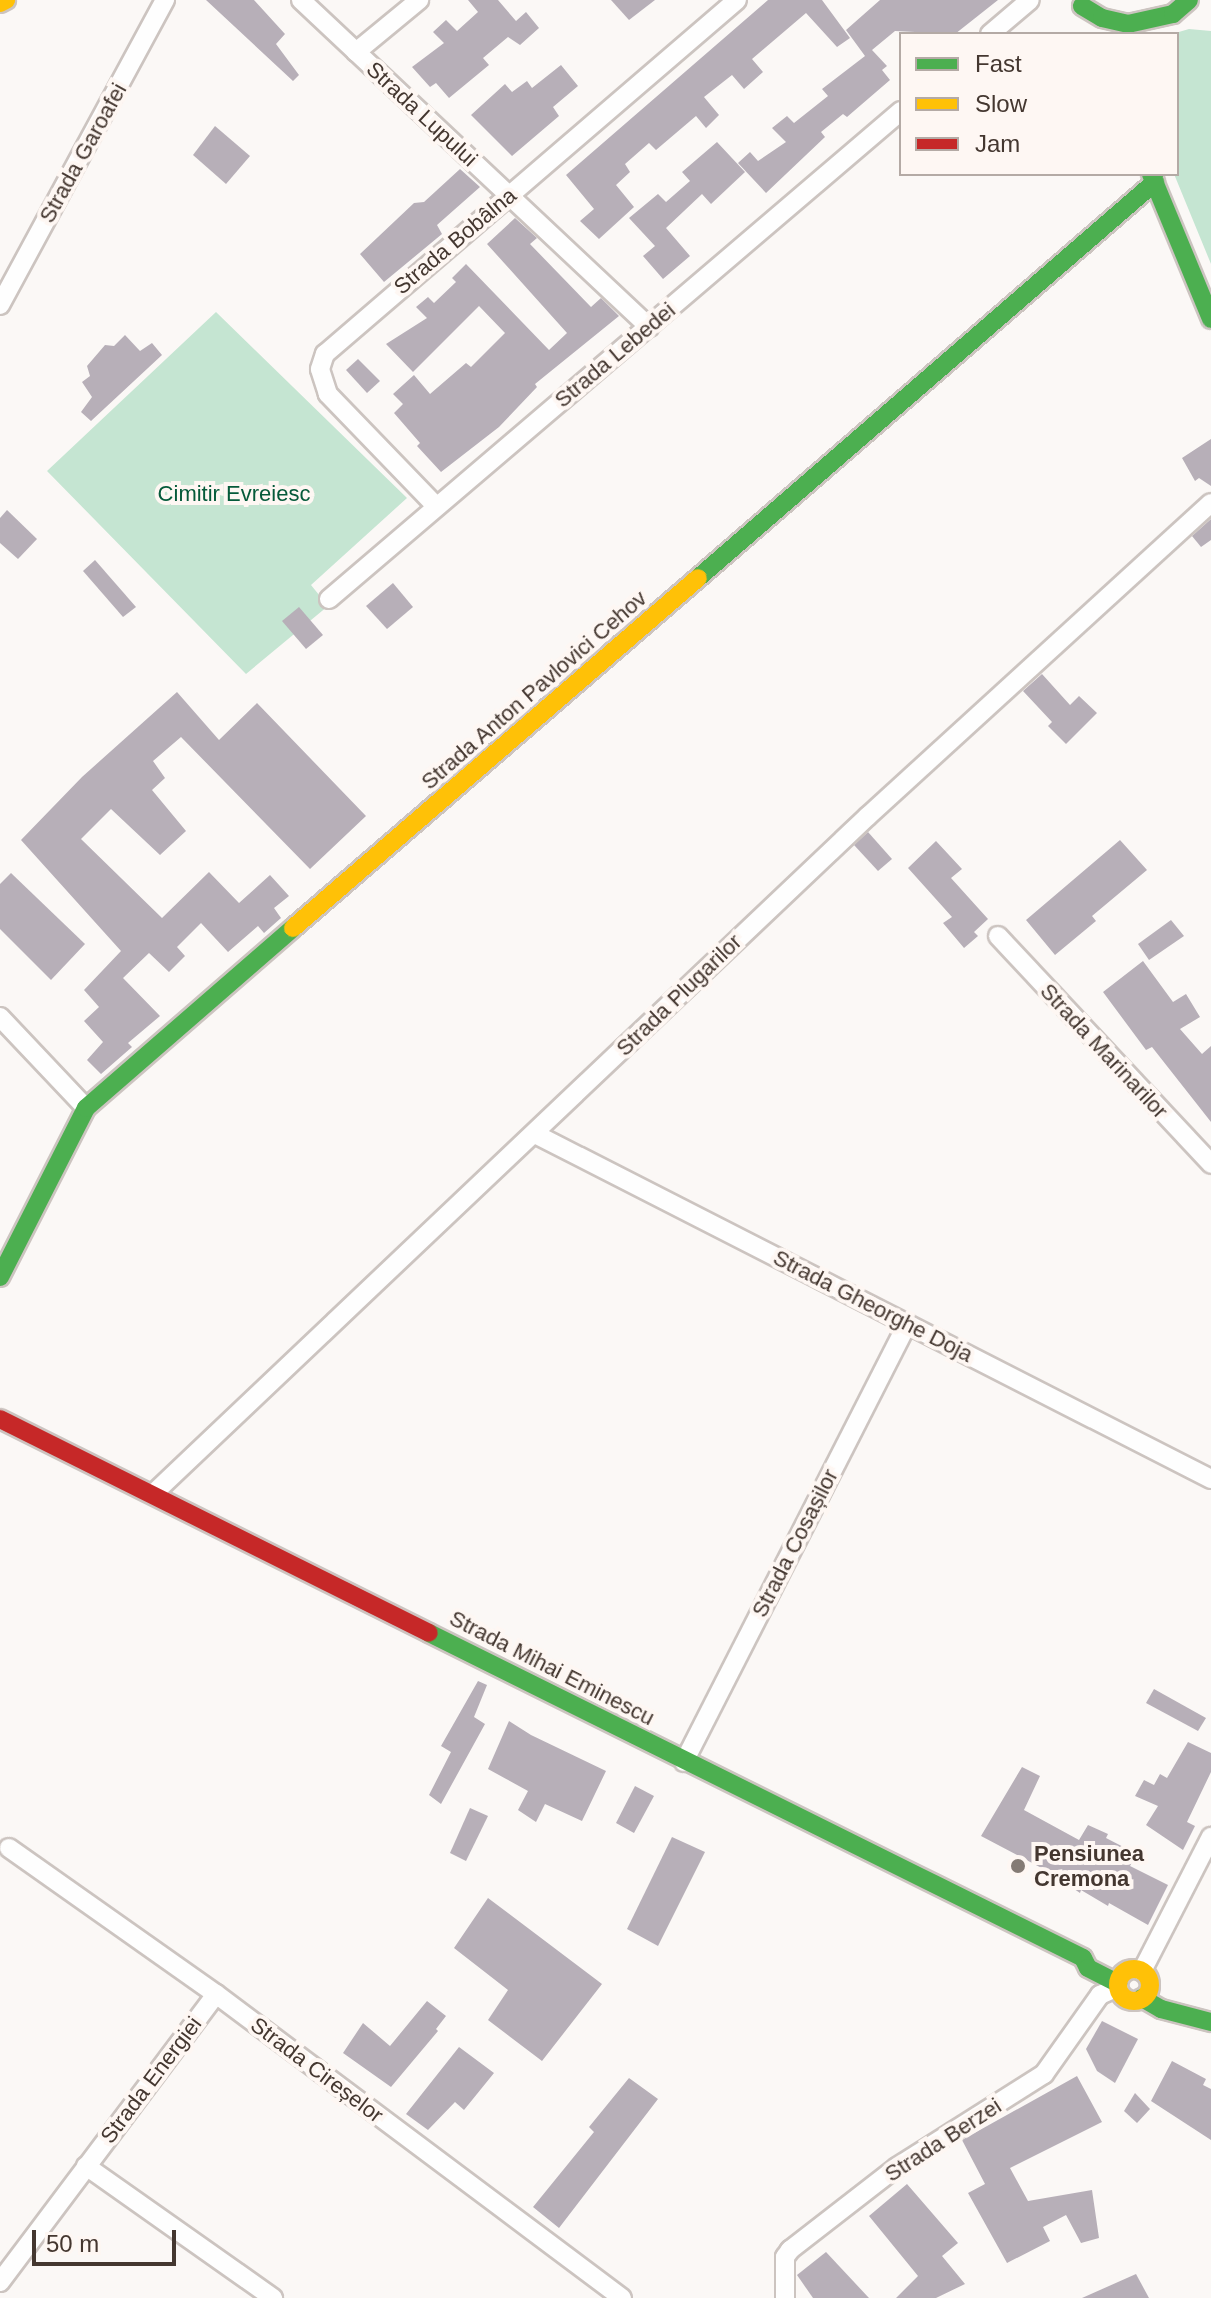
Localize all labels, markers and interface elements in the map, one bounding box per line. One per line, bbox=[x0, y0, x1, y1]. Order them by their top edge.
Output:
legend bbox=[899, 32, 1179, 176]
text: Fast bbox=[975, 50, 1022, 77]
street label: Strada Lupului bbox=[361, 56, 483, 172]
street label: Strada Garoafei bbox=[34, 79, 132, 227]
text: Slow bbox=[975, 90, 1027, 117]
text: Jam bbox=[975, 130, 1020, 157]
street label: Strada Bobâlna bbox=[388, 182, 522, 300]
street label: Strada Lebedei bbox=[549, 297, 681, 413]
park label: Cimitir Evreiesc bbox=[158, 481, 310, 507]
street label: Strada Anton Pavlovici Cehov bbox=[416, 585, 652, 795]
street label: Strada Plugarilor bbox=[611, 929, 747, 1061]
street label: Strada Marinarilor bbox=[1035, 978, 1173, 1124]
street label: Strada Gheorghe Doja bbox=[769, 1244, 977, 1368]
street label: Strada Cosașilor bbox=[746, 1465, 844, 1621]
street label: Strada Mihai Eminescu bbox=[445, 1605, 659, 1731]
place label: Pensiunea Cremona bbox=[1034, 1840, 1144, 1892]
marker: Pensiunea Cremona bbox=[1009, 1857, 1027, 1875]
street label: Strada Energiei bbox=[95, 2012, 207, 2148]
street label: Strada Cireșelor bbox=[246, 2012, 388, 2128]
street label: Strada Berzei bbox=[880, 2093, 1006, 2187]
scale bar bbox=[36, 2214, 180, 2264]
text: 50 m bbox=[46, 2230, 99, 2257]

